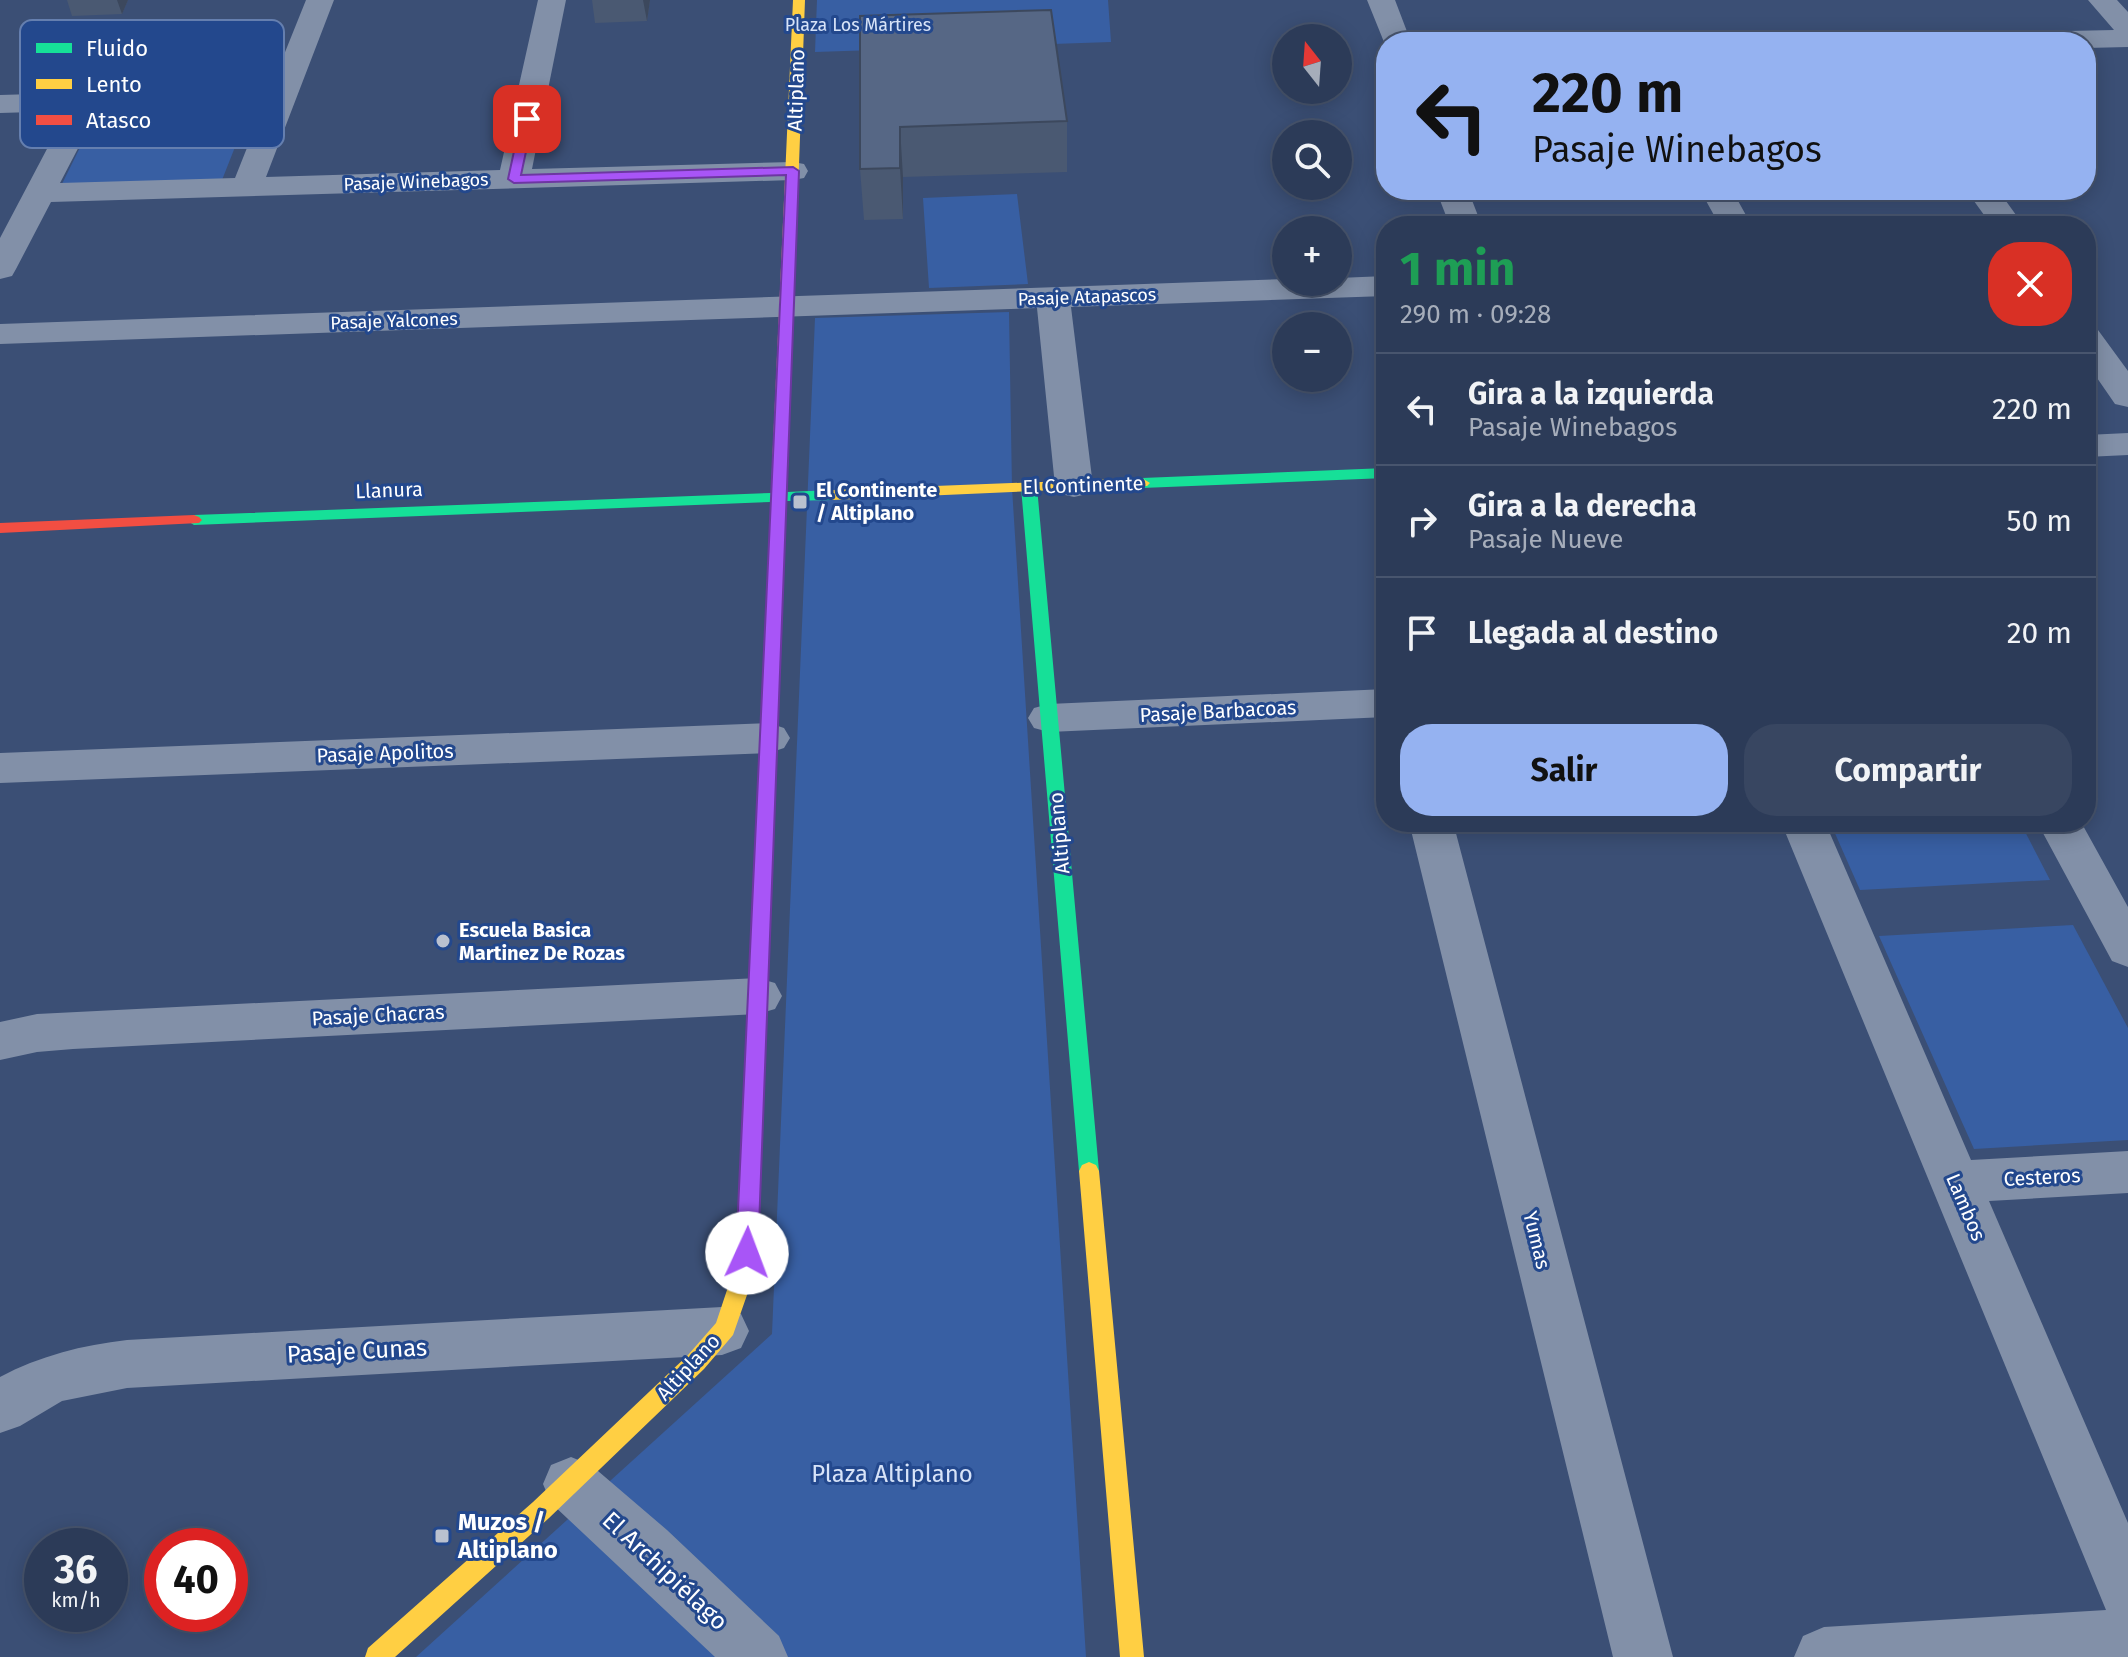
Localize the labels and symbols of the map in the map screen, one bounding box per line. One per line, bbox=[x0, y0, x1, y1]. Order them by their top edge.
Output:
park label: Plaza Los Mártires bbox=[785, 14, 931, 36]
legend bbox=[20, 20, 284, 148]
north arrow bbox=[1272, 24, 1352, 104]
text: Fluido bbox=[86, 35, 148, 62]
street label: Altiplano bbox=[783, 49, 809, 131]
text: Lento bbox=[86, 71, 142, 98]
pin bbox=[493, 85, 561, 153]
text: Atasco bbox=[86, 107, 151, 134]
street label: Pasaje Winebagos bbox=[343, 168, 489, 196]
street label: Pasaje Atapascos bbox=[1017, 284, 1157, 310]
street label: Pasaje Yalcones bbox=[330, 308, 458, 334]
street label: El Continente bbox=[1022, 471, 1144, 499]
street label: Llanura bbox=[355, 477, 423, 503]
place label: El Continente / Altiplano bbox=[816, 478, 937, 525]
marker: El Continente / Altiplano bbox=[791, 493, 809, 511]
street label: Pasaje Barbacoas bbox=[1139, 695, 1297, 727]
street label: Pasaje Apolitos bbox=[316, 739, 454, 767]
street label: Altiplano bbox=[1043, 791, 1075, 875]
place label: Escuela Basica Martinez De Rozas bbox=[459, 918, 625, 965]
marker: Escuela Basica Martinez De Rozas bbox=[434, 932, 452, 950]
street label: Pasaje Chacras bbox=[311, 1000, 445, 1030]
street label: Cesteros bbox=[2003, 1163, 2081, 1191]
street label: Lambos bbox=[1941, 1170, 1991, 1244]
street label: Yumas bbox=[1518, 1209, 1556, 1271]
position arrow bbox=[705, 1211, 789, 1295]
street label: Altiplano bbox=[651, 1329, 725, 1405]
street label: Pasaje Cunas bbox=[286, 1333, 428, 1369]
park label: Plaza Altiplano bbox=[811, 1460, 973, 1488]
street label: El Archipiélago bbox=[597, 1506, 733, 1636]
place label: Muzos / Altiplano bbox=[457, 1508, 558, 1564]
marker: Muzos / Altiplano bbox=[433, 1527, 451, 1545]
speed limit sign: 40 bbox=[144, 1528, 248, 1632]

